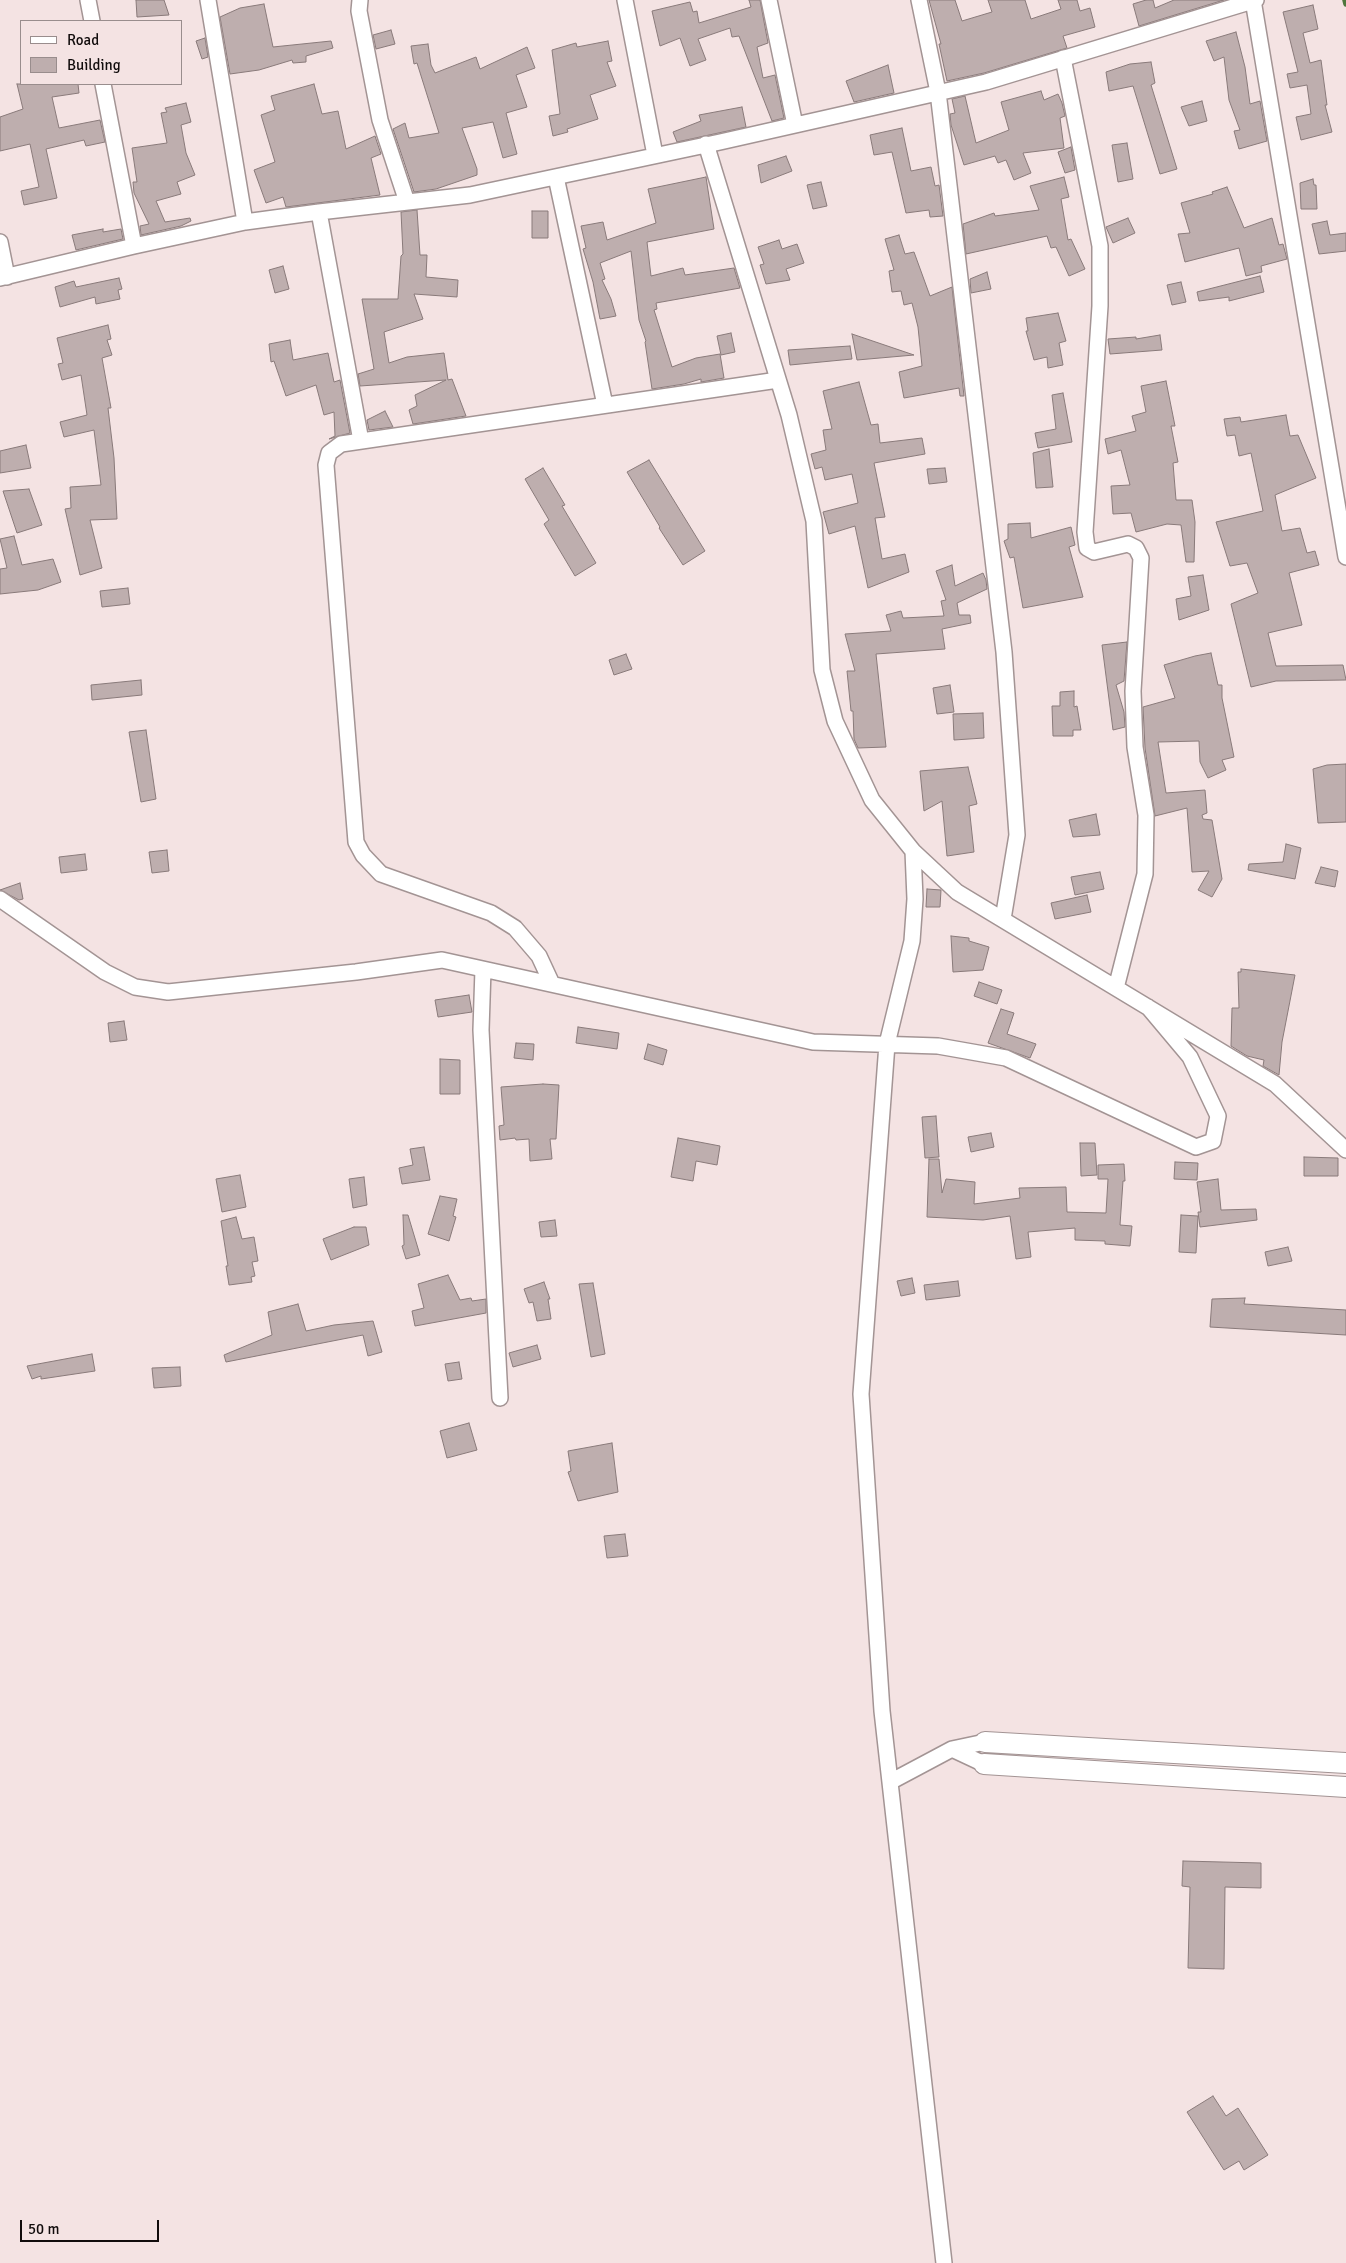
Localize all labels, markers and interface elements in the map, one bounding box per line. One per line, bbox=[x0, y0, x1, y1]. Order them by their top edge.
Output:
legend bbox=[20, 20, 182, 85]
text: Road bbox=[67, 31, 99, 49]
text: Building bbox=[67, 56, 121, 74]
scale bar bbox=[22, 2210, 161, 2242]
text: 50 m bbox=[28, 2220, 59, 2238]

